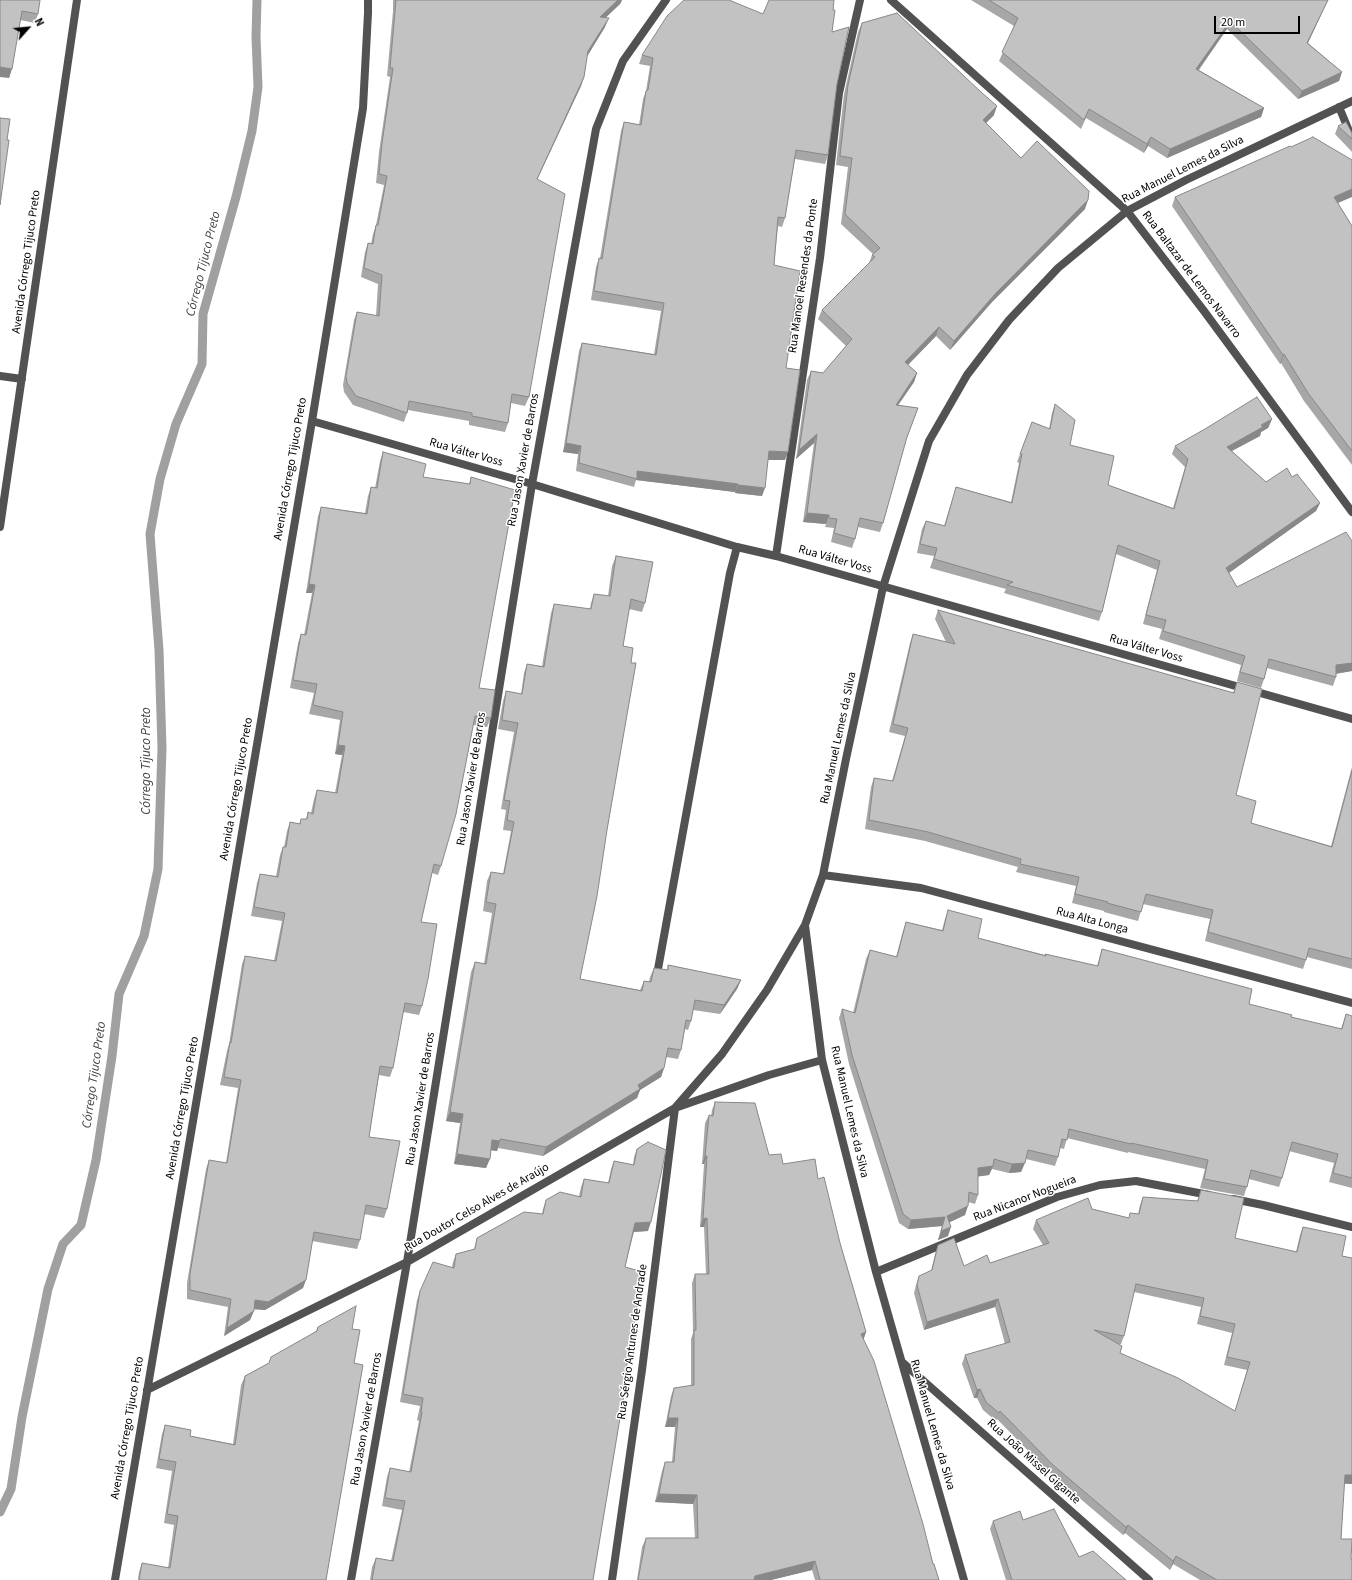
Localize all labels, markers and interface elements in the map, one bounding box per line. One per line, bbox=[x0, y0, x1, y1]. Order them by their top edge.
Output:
north arrow bbox=[8, 8, 48, 48]
scale bar bbox=[1216, 8, 1302, 34]
text: 20 m bbox=[1221, 14, 1245, 31]
text: N bbox=[31, 16, 47, 29]
street label: Rua Manuel Lemes da Silva bbox=[1120, 133, 1246, 207]
street label: Avenida Córrego Tijuco Preto bbox=[10, 189, 44, 335]
street label: Rua Manoel Resendes da Ponte bbox=[786, 198, 822, 354]
street label: Rua Baltazar de Lemos Navarro bbox=[1138, 208, 1244, 342]
water label: Córrego Tijuco Preto bbox=[183, 210, 225, 318]
street label: Rua Jason Xavier de Barros bbox=[505, 392, 543, 528]
street label: Avenida Córrego Tijuco Preto bbox=[271, 396, 311, 542]
street label: Rua Válter Voss bbox=[428, 436, 504, 470]
street label: Rua Válter Voss bbox=[797, 543, 873, 577]
street label: Rua Válter Voss bbox=[1108, 632, 1184, 666]
street label: Rua Manuel Lemes da Silva bbox=[818, 670, 860, 806]
water label: Córrego Tijuco Preto bbox=[139, 707, 155, 815]
street label: Rua Jason Xavier de Barros bbox=[454, 711, 490, 847]
street label: Avenida Córrego Tijuco Preto bbox=[217, 716, 257, 862]
street label: Rua Alta Longa bbox=[1054, 904, 1130, 938]
water label: Córrego Tijuco Preto bbox=[80, 1021, 110, 1129]
street label: Rua Jason Xavier de Barros bbox=[403, 1031, 439, 1167]
street label: Avenida Córrego Tijuco Preto bbox=[163, 1035, 203, 1181]
street label: Rua Manuel Lemes da Silva bbox=[827, 1045, 871, 1179]
street label: Rua Doutor Celso Alves de Araújo bbox=[402, 1161, 552, 1255]
street label: Rua Nicanor Nogueira bbox=[971, 1173, 1079, 1225]
street label: Rua Sérgio Antunes de Andrade bbox=[615, 1263, 651, 1421]
street label: Rua Jason Xavier de Barros bbox=[348, 1351, 386, 1487]
street label: Avenida Córrego Tijuco Preto bbox=[108, 1355, 148, 1501]
street label: Rua Manuel Lemes da Silva bbox=[906, 1358, 958, 1492]
street label: Rua João Missel Gigante bbox=[983, 1416, 1083, 1508]

